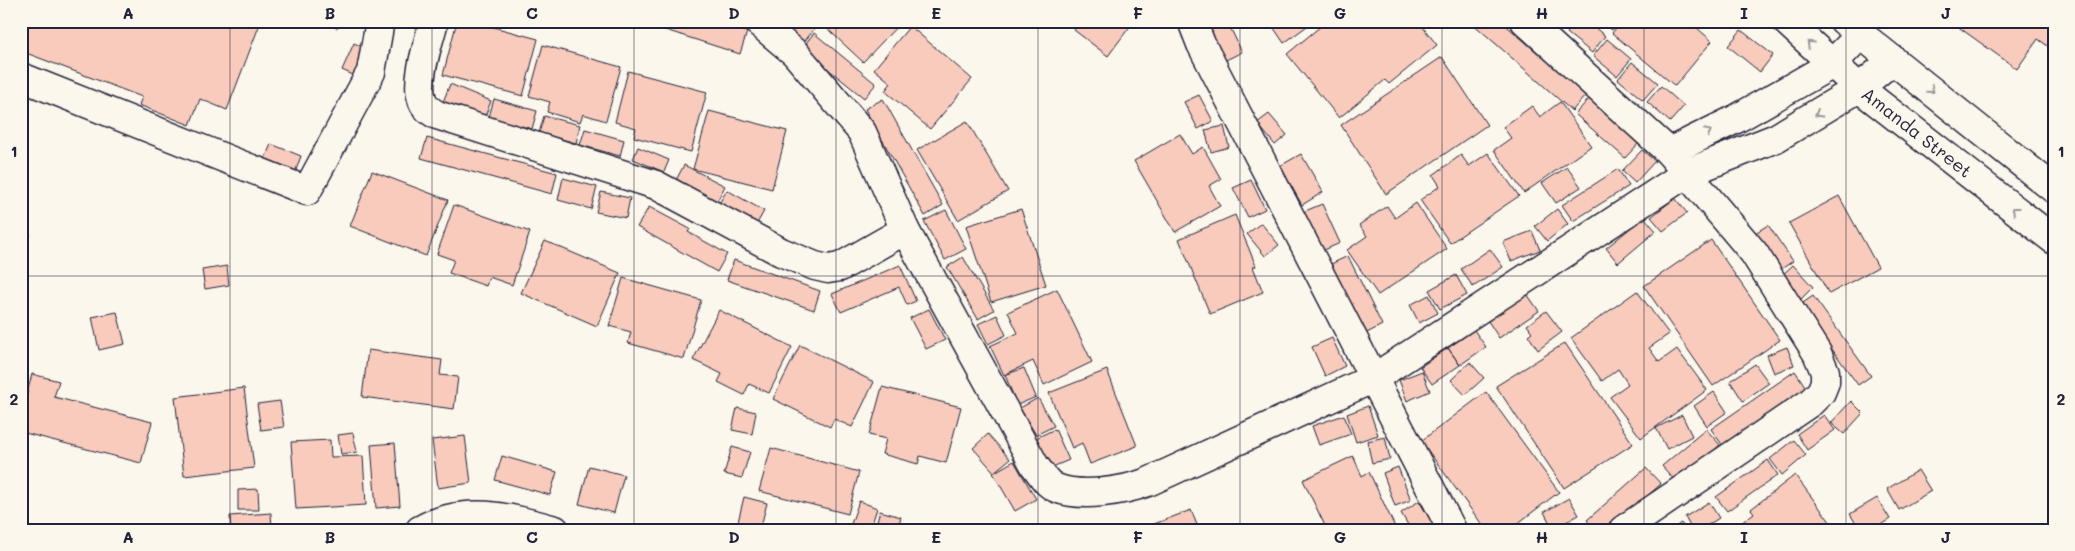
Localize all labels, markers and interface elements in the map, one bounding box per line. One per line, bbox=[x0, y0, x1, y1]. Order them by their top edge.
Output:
text: A bbox=[122, 2, 134, 23]
text: B bbox=[325, 2, 335, 23]
text: C bbox=[526, 2, 538, 23]
text: D bbox=[728, 2, 740, 23]
text: E bbox=[931, 2, 941, 23]
text: F bbox=[1133, 2, 1143, 23]
text: G bbox=[1334, 2, 1346, 23]
text: H bbox=[1536, 2, 1548, 23]
text: I bbox=[1740, 2, 1748, 23]
text: J bbox=[1941, 2, 1951, 23]
one-way arrow bbox=[1806, 41, 1815, 50]
street label: Amanda Street bbox=[1857, 81, 1977, 183]
one-way arrow bbox=[1925, 85, 1934, 94]
one-way arrow bbox=[1814, 107, 1823, 117]
one-way arrow bbox=[1703, 128, 1712, 138]
text: 1 bbox=[10, 140, 18, 161]
text: 1 bbox=[2057, 140, 2065, 161]
one-way arrow bbox=[2012, 208, 2021, 216]
text: 2 bbox=[10, 388, 19, 409]
text: 2 bbox=[2057, 388, 2066, 409]
text: A bbox=[122, 526, 134, 547]
text: B bbox=[325, 526, 335, 547]
text: C bbox=[526, 526, 538, 547]
text: D bbox=[728, 526, 740, 547]
text: E bbox=[931, 526, 941, 547]
text: F bbox=[1133, 526, 1143, 547]
text: G bbox=[1334, 526, 1346, 547]
text: H bbox=[1536, 526, 1548, 547]
text: I bbox=[1740, 526, 1748, 547]
text: J bbox=[1941, 526, 1951, 547]

